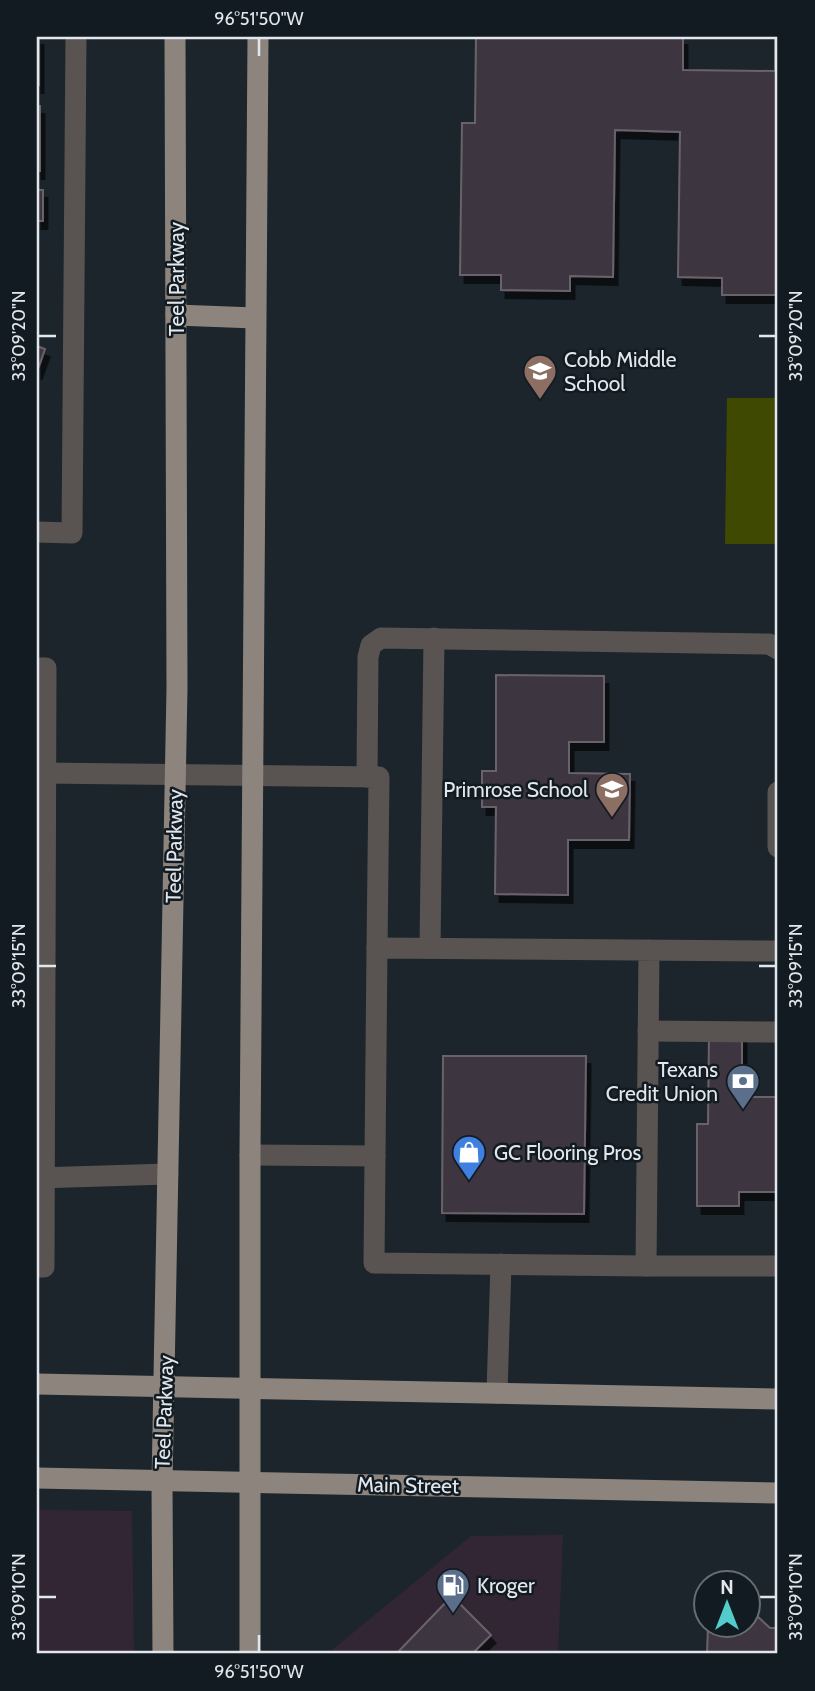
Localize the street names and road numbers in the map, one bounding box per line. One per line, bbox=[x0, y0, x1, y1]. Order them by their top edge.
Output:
street label: Teel Parkway bbox=[164, 222, 189, 336]
street label: Teel Parkway bbox=[161, 788, 187, 903]
street label: Teel Parkway bbox=[150, 1354, 178, 1469]
street label: Main Street bbox=[357, 1472, 459, 1498]

